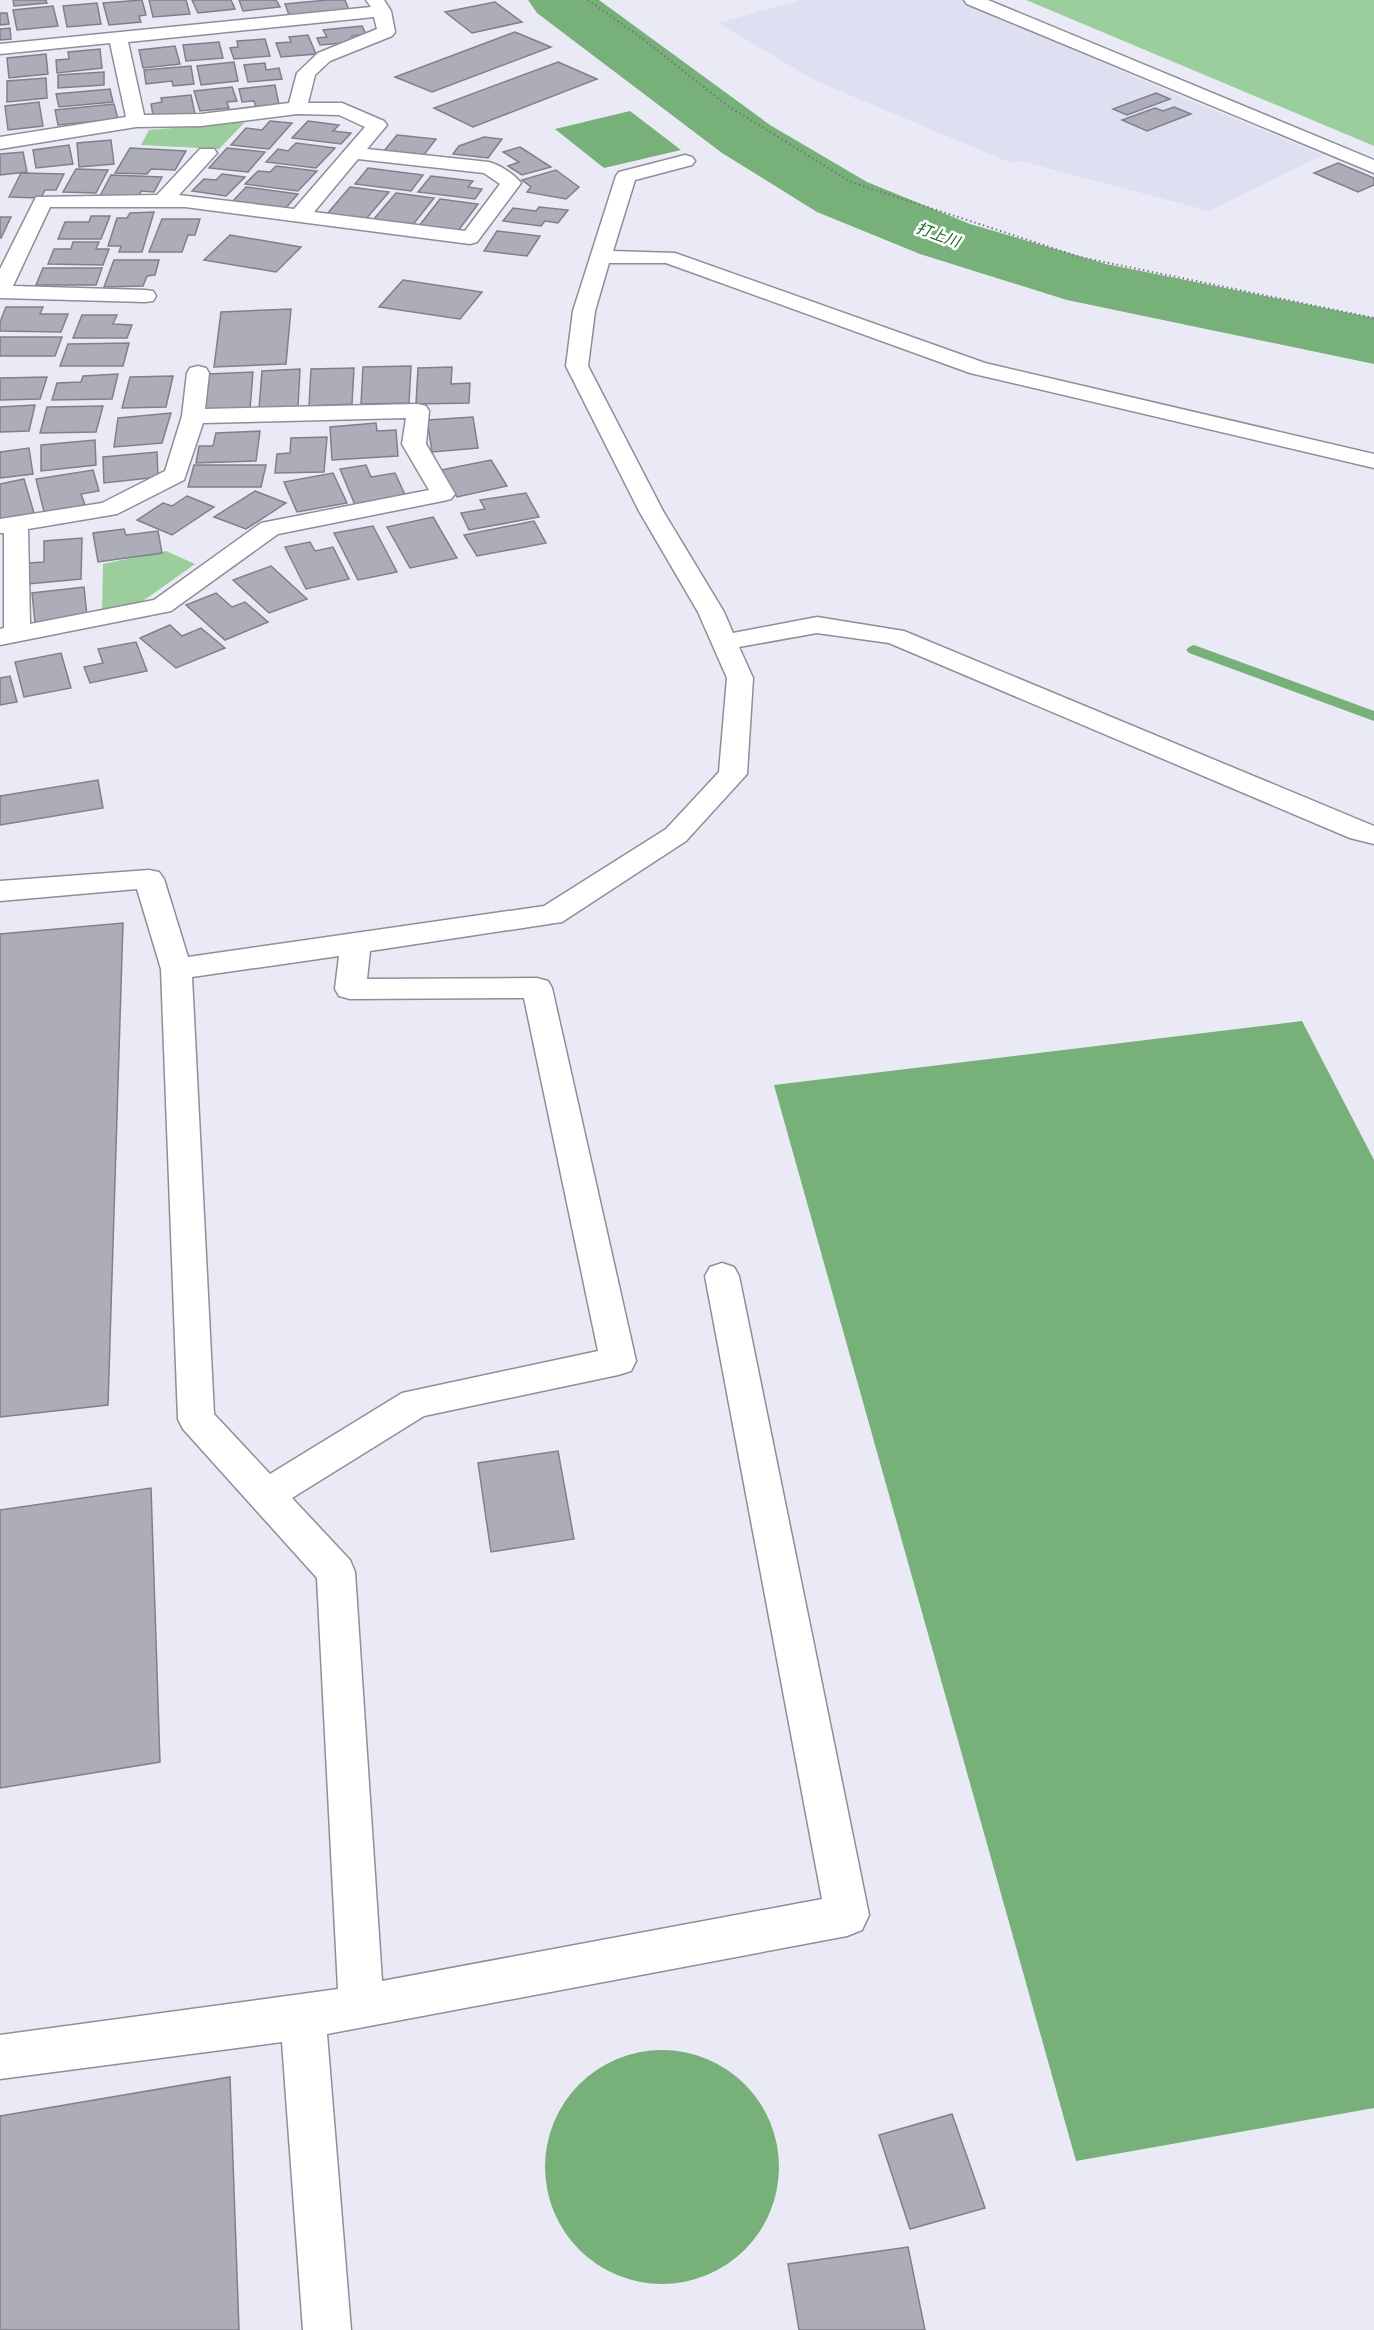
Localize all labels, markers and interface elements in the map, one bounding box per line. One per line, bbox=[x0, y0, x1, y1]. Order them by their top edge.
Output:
water label: 打上川 bbox=[914, 219, 964, 252]

